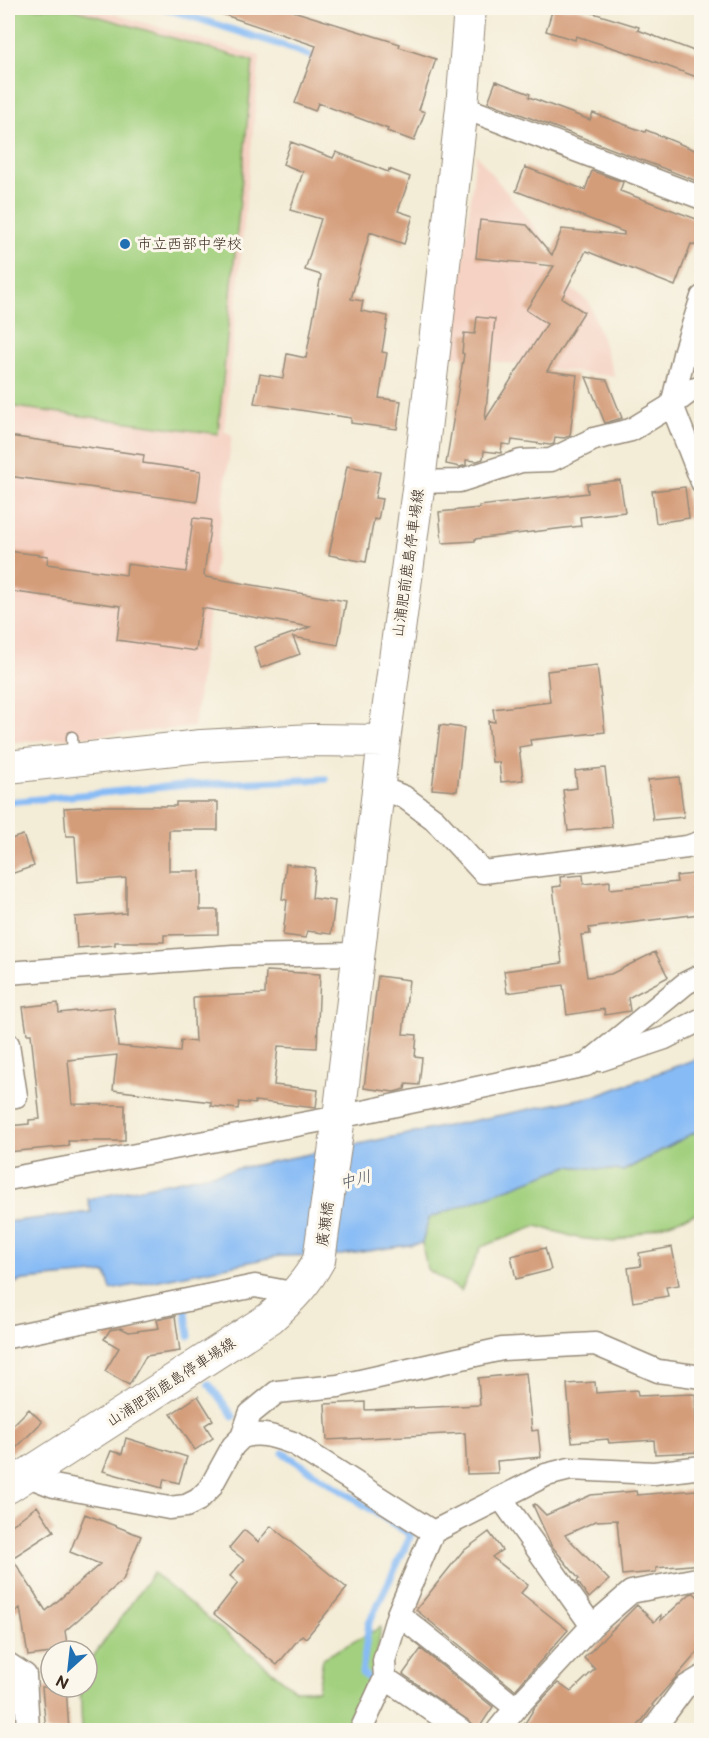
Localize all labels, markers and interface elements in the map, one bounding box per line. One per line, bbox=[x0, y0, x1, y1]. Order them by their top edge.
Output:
place label: 市立西部中学校 bbox=[137, 235, 242, 254]
marker: 市立西部中学校 bbox=[118, 237, 132, 251]
street label: 山浦肥前鹿島停車場線 bbox=[389, 487, 428, 639]
water label: 中川 bbox=[338, 1167, 373, 1194]
street label: 廣瀬橋 bbox=[313, 1200, 338, 1248]
street label: 山浦肥前鹿島停車場線 bbox=[103, 1334, 239, 1431]
north arrow bbox=[39, 1639, 99, 1699]
text: N bbox=[53, 1670, 73, 1692]

